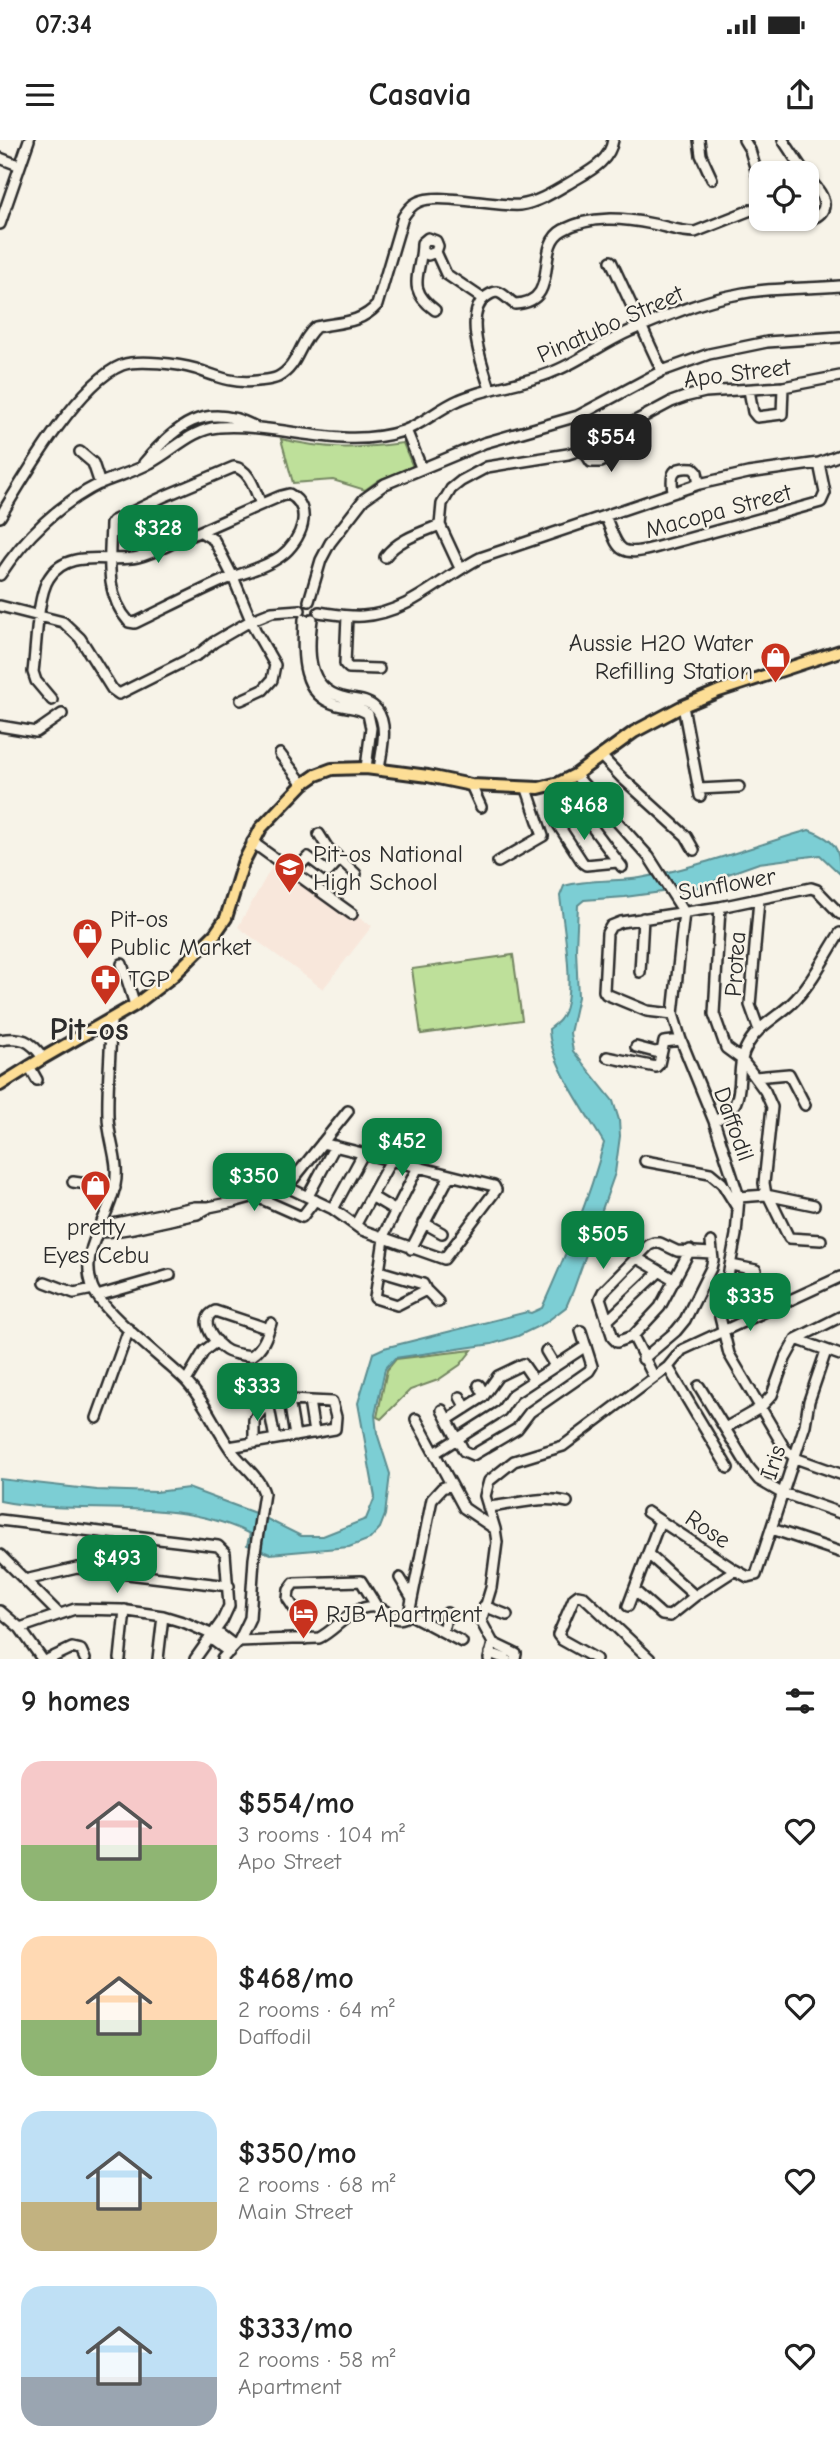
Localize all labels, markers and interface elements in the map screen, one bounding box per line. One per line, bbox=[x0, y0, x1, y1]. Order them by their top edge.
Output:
text: 07:34 bbox=[35, 10, 92, 40]
icon: menu bbox=[21, 76, 59, 114]
text: Casavia bbox=[369, 76, 471, 113]
icon: share bbox=[781, 76, 819, 114]
map controls bbox=[749, 161, 819, 231]
button: locate bbox=[749, 161, 819, 231]
street label: Pinatubo Street bbox=[532, 279, 689, 369]
street label: Apo Street bbox=[682, 352, 793, 393]
pin: $554 bbox=[570, 414, 652, 474]
text: $554 bbox=[586, 423, 636, 450]
street label: Macopa Street bbox=[642, 478, 795, 544]
pin: $328 bbox=[117, 506, 199, 565]
text: $328 bbox=[134, 514, 182, 541]
place label: Aussie H2O Water Refilling Station bbox=[569, 629, 753, 685]
shop icon: Aussie H2O Water Refilling Station bbox=[759, 640, 793, 684]
pin: $468 bbox=[543, 782, 625, 842]
text: $468 bbox=[560, 791, 608, 818]
place label: Pit-os National High School bbox=[313, 840, 463, 896]
school or university icon: Pit-os National High School bbox=[273, 851, 307, 895]
street label: Sunflower bbox=[676, 862, 778, 906]
place label: Pit-os Public Market bbox=[110, 905, 252, 961]
shop icon: Pit-os Public Market bbox=[70, 916, 104, 960]
street label: Protea bbox=[719, 930, 751, 998]
pharmacy icon: TGP bbox=[88, 962, 122, 1006]
place label: TGP bbox=[128, 965, 170, 993]
district label: Pit-os bbox=[49, 1011, 129, 1048]
street label: Daffodil bbox=[708, 1083, 760, 1165]
pin: $452 bbox=[361, 1118, 443, 1178]
text: $452 bbox=[378, 1127, 426, 1154]
pin: $350 bbox=[213, 1154, 295, 1213]
text: $350 bbox=[229, 1162, 279, 1189]
shop icon: pretty Eyes Cebu bbox=[79, 1168, 113, 1212]
pin: $505 bbox=[562, 1212, 644, 1271]
place label: pretty Eyes Cebu bbox=[43, 1213, 149, 1269]
text: $505 bbox=[577, 1220, 629, 1247]
pin: $335 bbox=[709, 1274, 791, 1333]
text: $335 bbox=[726, 1282, 774, 1309]
pin: $333 bbox=[216, 1364, 298, 1423]
text: $333 bbox=[233, 1372, 281, 1399]
street label: Iris bbox=[754, 1441, 792, 1483]
street label: Rose bbox=[680, 1504, 736, 1554]
pin: $493 bbox=[76, 1536, 158, 1595]
text: $493 bbox=[93, 1544, 141, 1571]
hotel icon: RJB Apartment bbox=[286, 1597, 320, 1641]
place label: RJB Apartment bbox=[326, 1600, 483, 1628]
icon: filters bbox=[781, 1682, 819, 1720]
text: 9 homes bbox=[21, 1684, 130, 1719]
text: $554/mo bbox=[238, 1786, 355, 1821]
icon: home bbox=[77, 1789, 161, 1873]
icon: heart bbox=[781, 1812, 819, 1850]
text: 3 rooms · 104 m² bbox=[238, 1821, 405, 1848]
text: Apo Street bbox=[238, 1848, 341, 1875]
text: $468/mo bbox=[238, 1961, 354, 1996]
icon: home bbox=[77, 1964, 161, 2048]
icon: heart bbox=[781, 1987, 819, 2025]
text: 2 rooms · 64 m² bbox=[238, 1996, 395, 2023]
text: Daffodil bbox=[238, 2023, 311, 2050]
text: $350/mo bbox=[238, 2136, 356, 2171]
icon: home bbox=[77, 2139, 161, 2223]
icon: heart bbox=[781, 2162, 819, 2200]
text: 2 rooms · 68 m² bbox=[238, 2171, 396, 2198]
text: Main Street bbox=[238, 2198, 352, 2225]
text: $333/mo bbox=[238, 2311, 353, 2346]
icon: home bbox=[77, 2314, 161, 2398]
icon: heart bbox=[781, 2337, 819, 2375]
text: 2 rooms · 58 m² bbox=[238, 2346, 396, 2373]
text: Apartment bbox=[238, 2373, 341, 2400]

